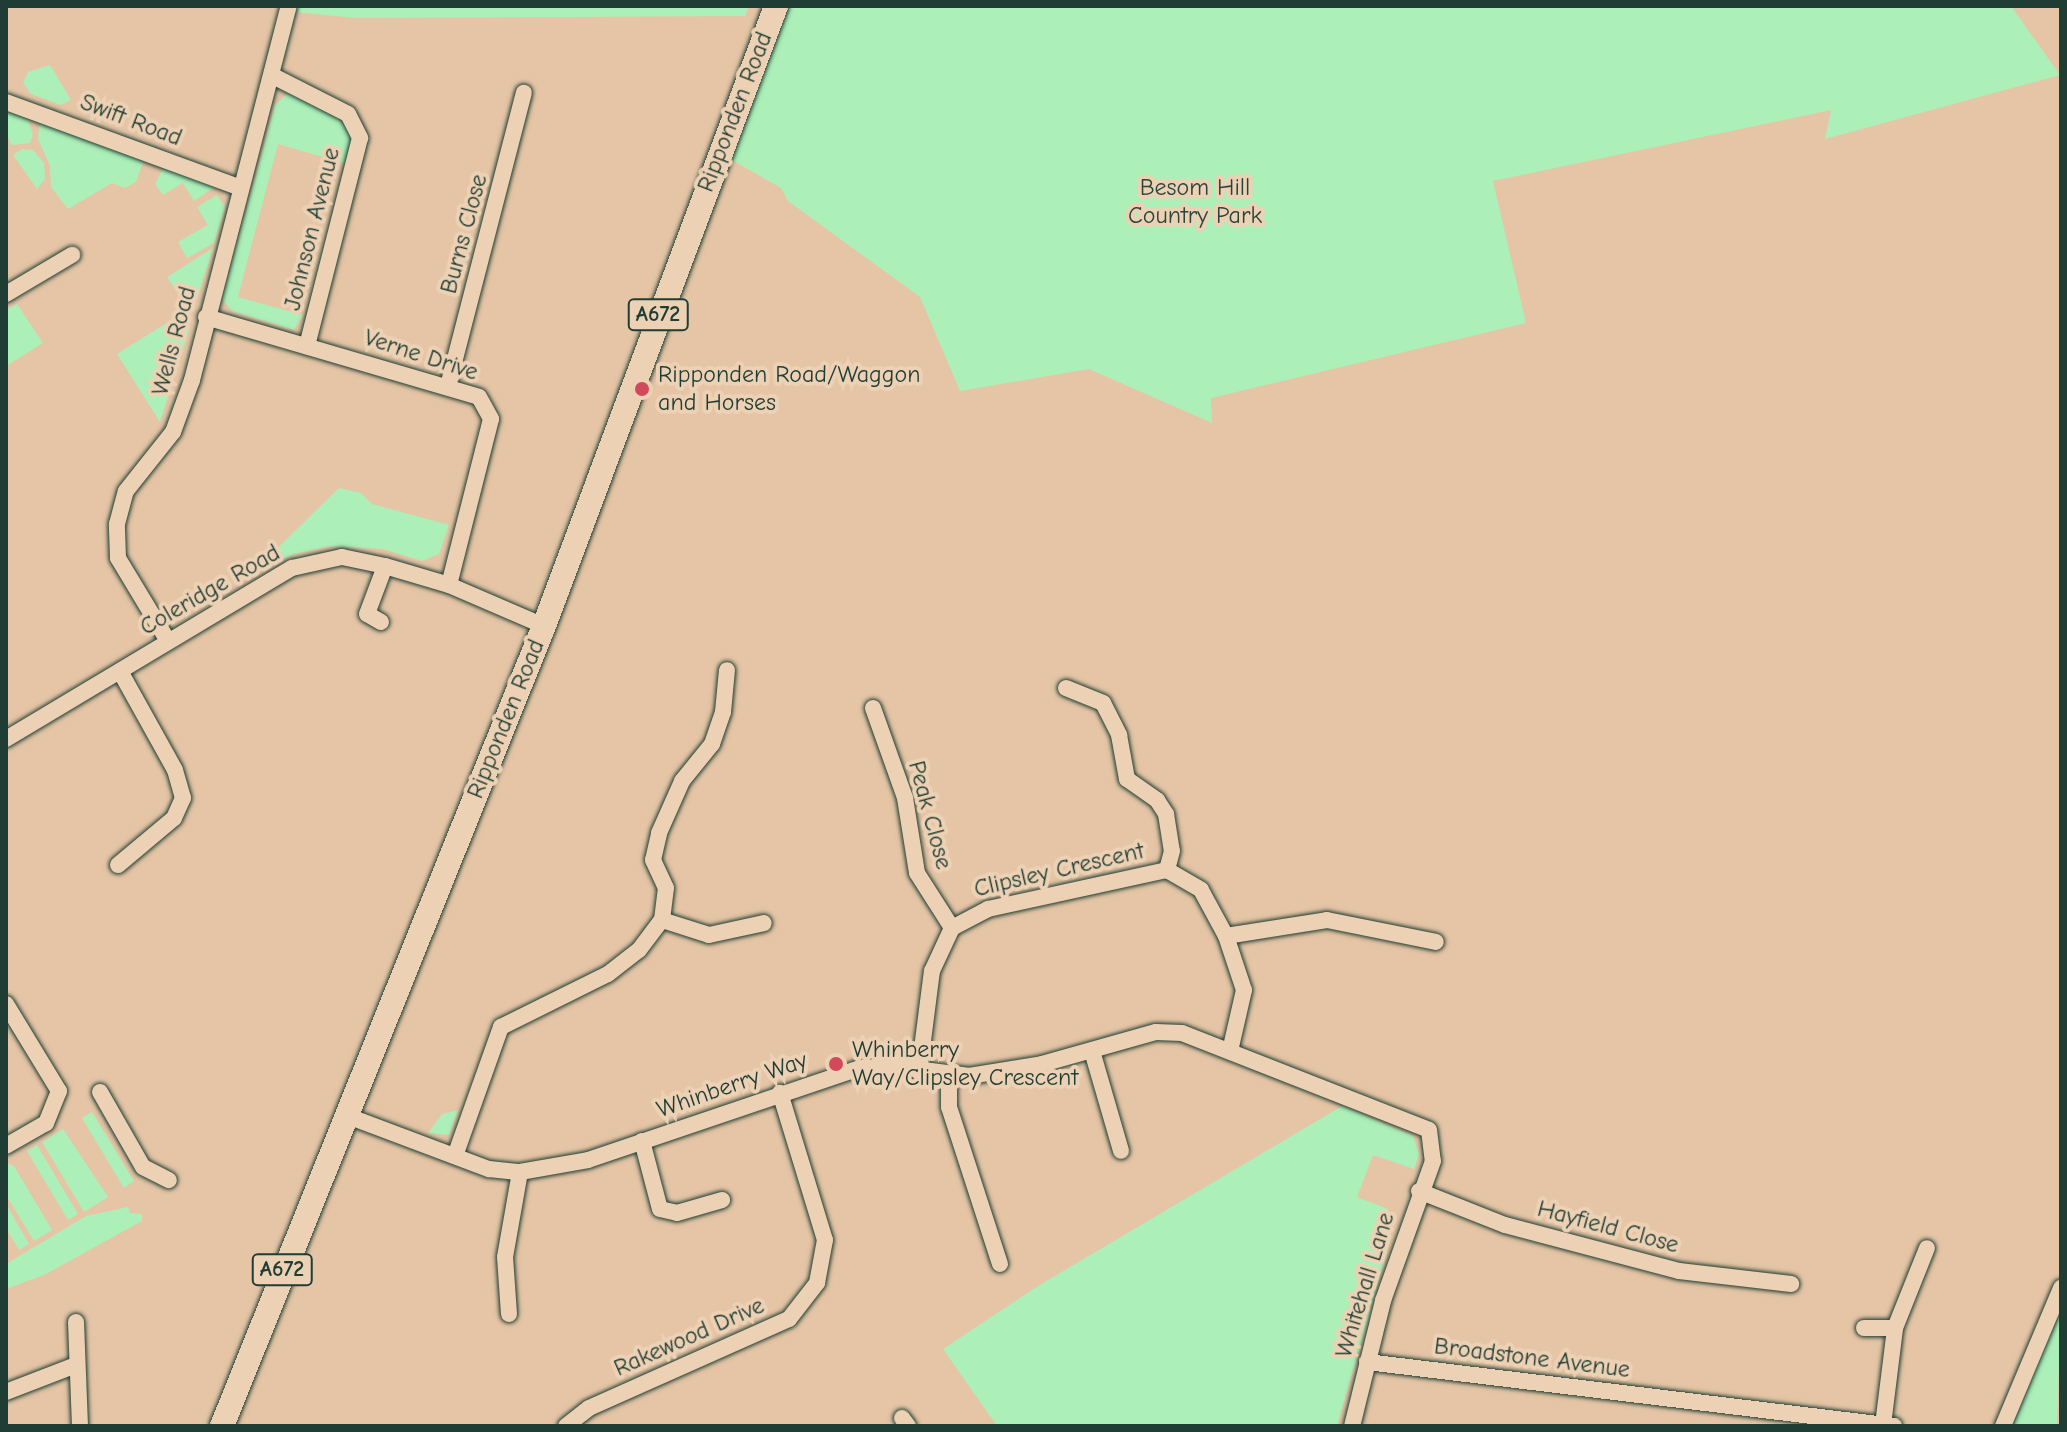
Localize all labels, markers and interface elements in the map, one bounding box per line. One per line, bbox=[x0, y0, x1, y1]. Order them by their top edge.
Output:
street label: Ripponden Road bbox=[691, 28, 779, 196]
street label: Swift Road bbox=[76, 87, 186, 153]
street label: Johnson Avenue bbox=[278, 145, 346, 313]
street label: Burns Close bbox=[434, 171, 494, 297]
park label: Besom Hill Country Park bbox=[1128, 174, 1262, 230]
street label: Wells Road bbox=[146, 283, 202, 399]
road number: A672 bbox=[626, 297, 690, 333]
street label: Verne Drive bbox=[360, 323, 482, 387]
place label: Ripponden Road/Waggon and Horses bbox=[658, 361, 920, 417]
marker: Ripponden Road/Waggon and Horses bbox=[633, 380, 651, 398]
street label: Coleridge Road bbox=[135, 538, 285, 642]
street label: Ripponden Road bbox=[461, 635, 551, 803]
street label: Peak Close bbox=[902, 758, 958, 872]
street label: Clipsley Crescent bbox=[971, 836, 1147, 904]
place label: Whinberry Way/Clipsley Crescent bbox=[852, 1036, 1078, 1092]
street label: Whinberry Way bbox=[653, 1046, 811, 1124]
marker: Whinberry Way/Clipsley Crescent bbox=[827, 1055, 845, 1073]
street label: Hayfield Close bbox=[1534, 1194, 1682, 1260]
street label: Whitehall Lane bbox=[1329, 1209, 1401, 1361]
road number: A672 bbox=[250, 1252, 314, 1288]
street label: Rakewood Drive bbox=[609, 1291, 769, 1383]
street label: Broadstone Avenue bbox=[1432, 1332, 1632, 1384]

